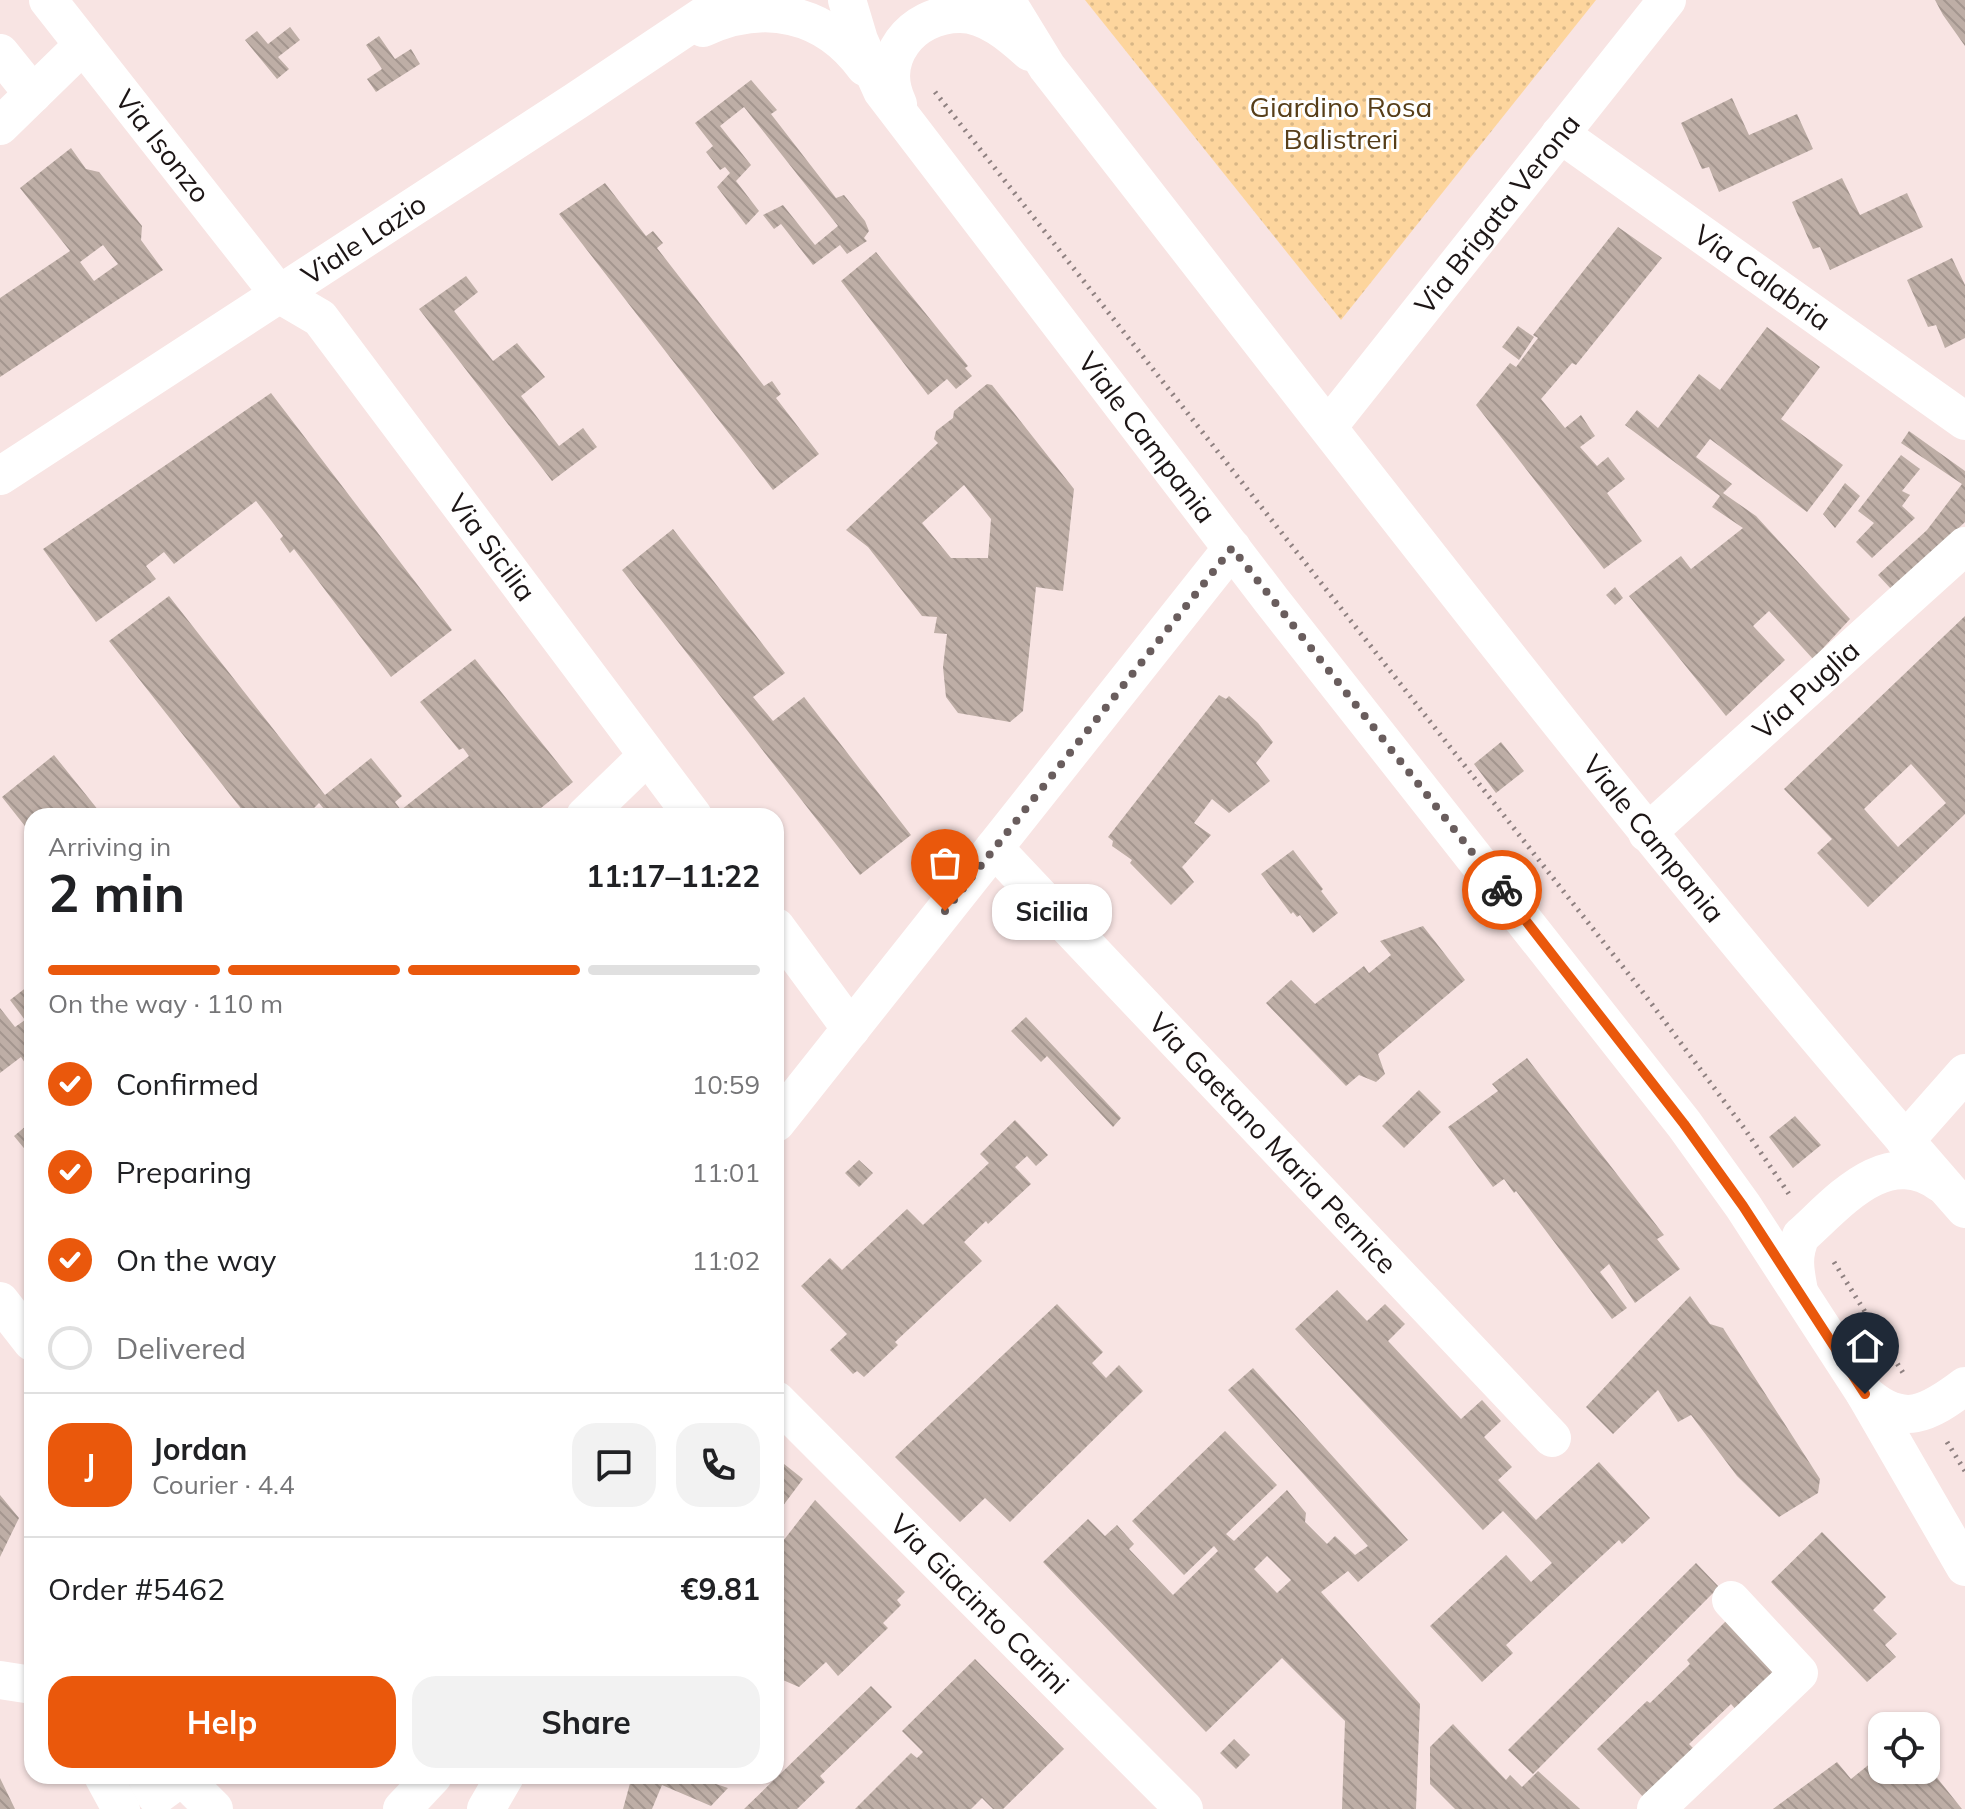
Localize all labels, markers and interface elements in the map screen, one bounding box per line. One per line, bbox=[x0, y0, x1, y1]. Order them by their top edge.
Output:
street label: Via Isonzo bbox=[108, 82, 219, 210]
park label: Giardino Rosa Balistreri bbox=[1250, 89, 1432, 156]
street label: Via Brigata Verona bbox=[1406, 106, 1587, 321]
street label: Viale Lazio bbox=[295, 186, 432, 292]
street label: Via Calabria bbox=[1687, 217, 1838, 337]
street label: Viale Campania bbox=[1071, 345, 1224, 530]
street label: Via Sicilia bbox=[441, 487, 544, 608]
street label: Via Puglia bbox=[1745, 632, 1866, 746]
street label: Viale Campania bbox=[1576, 747, 1732, 929]
pin bbox=[911, 829, 979, 911]
text: Arriving in bbox=[48, 830, 171, 863]
icon: bag bbox=[923, 841, 967, 885]
courier bbox=[1462, 850, 1542, 930]
text: 11:17–11:22 bbox=[586, 857, 760, 895]
text: 2 min bbox=[48, 860, 185, 925]
icon: bike bbox=[1480, 868, 1524, 912]
callout: Sicilia bbox=[993, 883, 1113, 939]
text: Sicilia bbox=[1015, 895, 1089, 928]
text: On the way · 110 m bbox=[48, 987, 283, 1020]
street label: Via Gaetano Maria Pernice bbox=[1142, 1005, 1405, 1280]
icon: check bbox=[48, 1062, 92, 1106]
text: Confirmed bbox=[116, 1065, 259, 1103]
text: 10:59 bbox=[692, 1068, 760, 1101]
icon: check bbox=[48, 1150, 92, 1194]
text: Preparing bbox=[116, 1153, 252, 1191]
text: 11:01 bbox=[692, 1156, 760, 1189]
icon: check bbox=[48, 1238, 92, 1282]
text: On the way bbox=[116, 1241, 276, 1279]
text: 11:02 bbox=[692, 1244, 760, 1277]
pin bbox=[1831, 1312, 1899, 1394]
icon: home bbox=[1843, 1324, 1887, 1368]
text: Delivered bbox=[116, 1329, 246, 1367]
button: chat bbox=[572, 1423, 656, 1507]
button: phone bbox=[676, 1423, 760, 1507]
text: Jordan bbox=[152, 1430, 247, 1468]
text: J bbox=[85, 1446, 95, 1484]
text: Courier · 4.4 bbox=[152, 1468, 295, 1501]
street label: Via Giacinto Carini bbox=[883, 1506, 1077, 1701]
text: Order #5462 bbox=[48, 1570, 225, 1608]
text: €9.81 bbox=[681, 1570, 760, 1608]
button: Help bbox=[48, 1676, 396, 1768]
button: Share bbox=[412, 1676, 760, 1768]
map controls bbox=[1868, 1712, 1940, 1784]
button: locate bbox=[1868, 1712, 1940, 1784]

